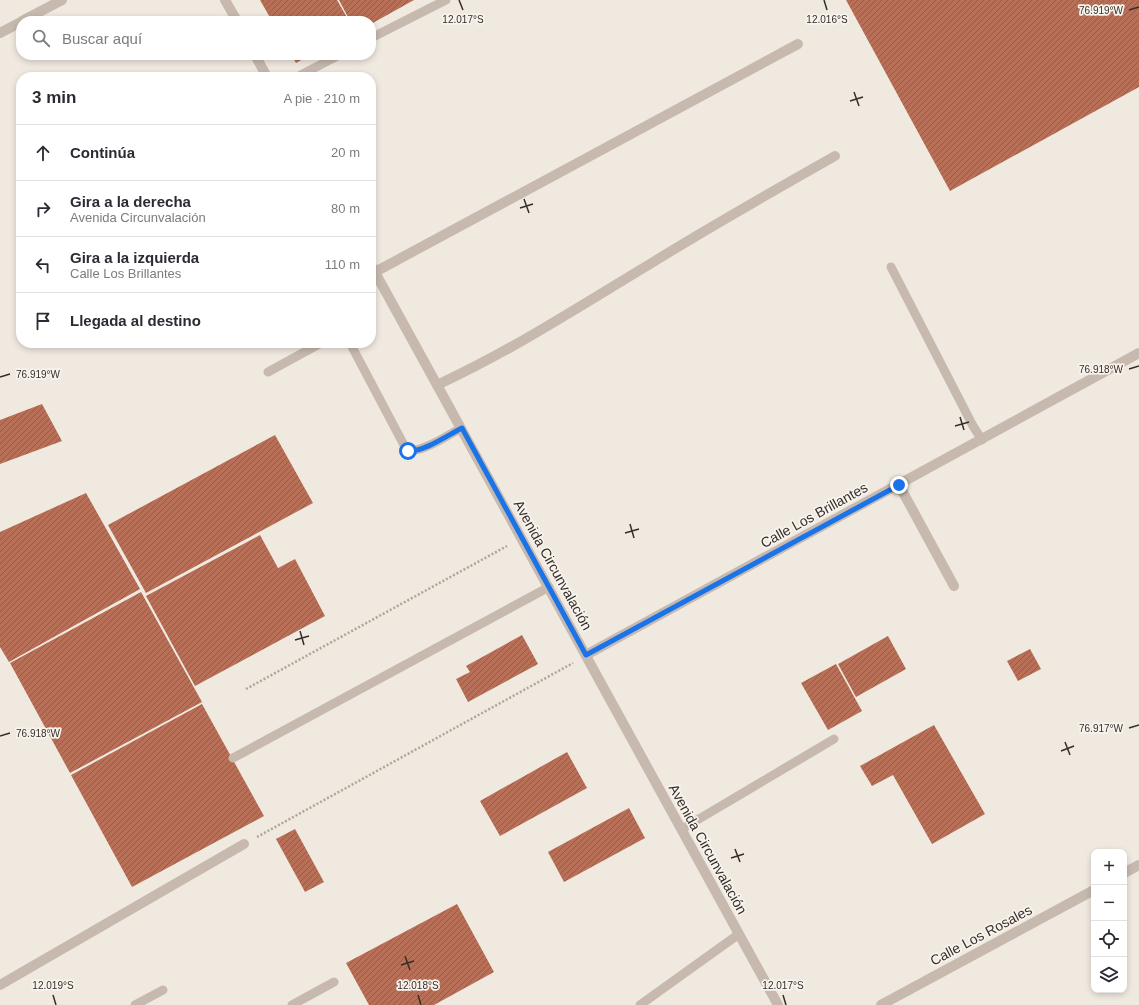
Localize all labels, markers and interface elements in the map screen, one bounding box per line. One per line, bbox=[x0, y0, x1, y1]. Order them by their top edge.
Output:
text: 76.919°W bbox=[1079, 5, 1124, 16]
text: 12.017°S bbox=[442, 14, 484, 25]
text: 12.016°S bbox=[806, 14, 848, 25]
search box bbox=[16, 16, 376, 60]
icon: search bbox=[30, 27, 52, 49]
text: Buscar aquí bbox=[62, 30, 142, 47]
text: 3 min bbox=[32, 88, 76, 107]
text: A pie · 210 m bbox=[283, 91, 360, 106]
icon: ahead bbox=[32, 142, 54, 164]
text: Continúa bbox=[70, 144, 135, 161]
text: 20 m bbox=[331, 145, 360, 160]
text: Gira a la derecha bbox=[70, 193, 191, 210]
icon: right bbox=[32, 198, 54, 220]
text: 80 m bbox=[331, 201, 360, 216]
text: Avenida Circunvalación bbox=[70, 210, 206, 225]
text: Gira a la izquierda bbox=[70, 249, 199, 266]
icon: left bbox=[32, 254, 54, 276]
text: 110 m bbox=[325, 257, 360, 272]
text: Calle Los Brillantes bbox=[70, 266, 181, 281]
icon: arrive bbox=[32, 310, 54, 332]
text: Llegada al destino bbox=[70, 312, 201, 329]
text: 76.918°W bbox=[1079, 364, 1124, 375]
text: 76.919°W bbox=[16, 369, 61, 380]
route start bbox=[399, 442, 417, 460]
route end bbox=[890, 476, 908, 494]
street label: Calle Los Brillantes bbox=[758, 479, 870, 551]
street label: Avenida Circunvalación bbox=[511, 497, 595, 633]
text: 76.917°W bbox=[1079, 723, 1124, 734]
text: 76.918°W bbox=[16, 728, 61, 739]
street label: Avenida Circunvalación bbox=[666, 781, 750, 917]
map controls bbox=[1091, 849, 1127, 993]
button: + bbox=[1091, 849, 1127, 885]
button: − bbox=[1091, 885, 1127, 921]
street label: Calle Los Rosales bbox=[927, 901, 1035, 969]
button: locate bbox=[1091, 921, 1127, 957]
button: layers bbox=[1091, 957, 1127, 993]
text: 12.019°S bbox=[32, 980, 74, 991]
text: 12.018°S bbox=[397, 980, 439, 991]
text: 12.017°S bbox=[762, 980, 804, 991]

